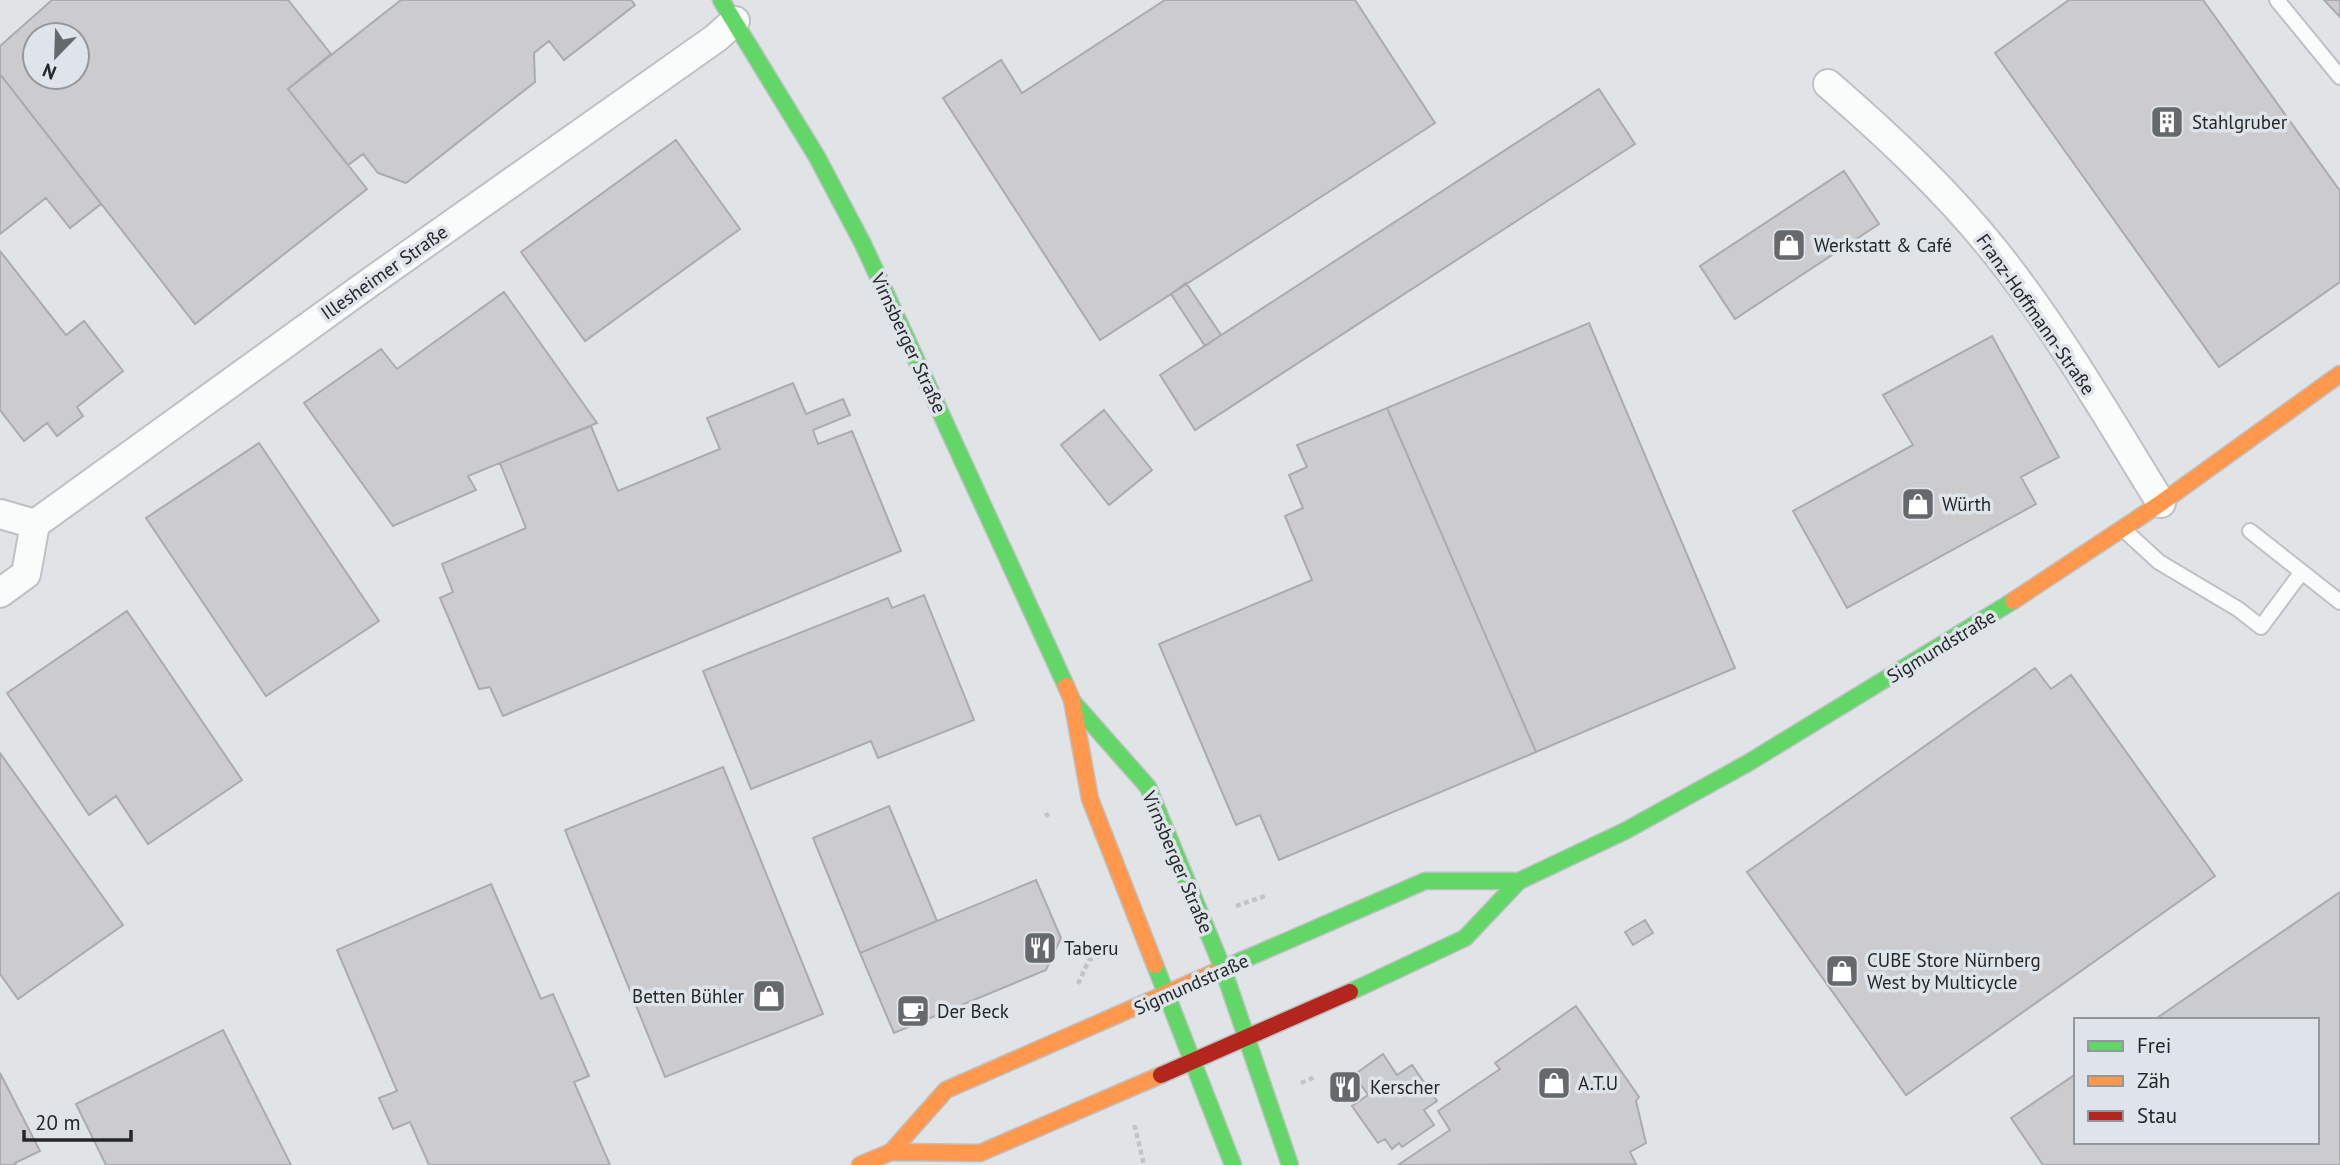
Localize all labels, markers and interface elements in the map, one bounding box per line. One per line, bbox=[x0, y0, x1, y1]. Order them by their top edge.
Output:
north arrow bbox=[21, 21, 91, 91]
text: N bbox=[39, 58, 60, 85]
building icon: Stahlgruber bbox=[2148, 103, 2186, 141]
place label: Stahlgruber bbox=[2192, 110, 2288, 134]
street label: Illesheimer Straße bbox=[316, 219, 452, 325]
shop icon: Werkstatt & Café bbox=[1770, 226, 1808, 264]
street label: Franz-Hoffmann-Straße bbox=[1971, 229, 2101, 399]
place label: Werkstatt & Café bbox=[1814, 233, 1952, 257]
street label: Virnsberger Straße bbox=[866, 268, 952, 417]
shop icon: Würth bbox=[1899, 485, 1937, 523]
place label: Würth bbox=[1942, 492, 1991, 516]
street label: Sigmundstraße bbox=[1882, 604, 2000, 688]
street label: Virnsberger Straße bbox=[1137, 787, 1219, 937]
restaurant icon: Taberu bbox=[1021, 929, 1059, 967]
place label: Taberu bbox=[1064, 936, 1119, 960]
street label: Sigmundstraße bbox=[1130, 948, 1252, 1020]
place label: CUBE Store Nürnberg West by Multicycle bbox=[1867, 948, 2041, 994]
shop icon: CUBE Store Nürnberg West by Multicycle bbox=[1823, 952, 1861, 990]
shop icon: Betten Bühler bbox=[750, 977, 788, 1015]
place label: Betten Bühler bbox=[632, 984, 745, 1008]
cafe icon: Der Beck bbox=[894, 992, 932, 1030]
place label: Der Beck bbox=[937, 999, 1009, 1023]
legend bbox=[2074, 1018, 2319, 1144]
text: Frei bbox=[2137, 1032, 2171, 1059]
shop icon: A.T.U bbox=[1535, 1064, 1573, 1102]
text: Zäh bbox=[2137, 1067, 2170, 1094]
restaurant icon: Kerscher bbox=[1326, 1068, 1364, 1106]
place label: A.T.U bbox=[1578, 1071, 1618, 1095]
place label: Kerscher bbox=[1370, 1075, 1440, 1099]
scale bar bbox=[24, 1098, 131, 1142]
text: Stau bbox=[2137, 1102, 2177, 1129]
text: 20 m bbox=[35, 1109, 81, 1136]

